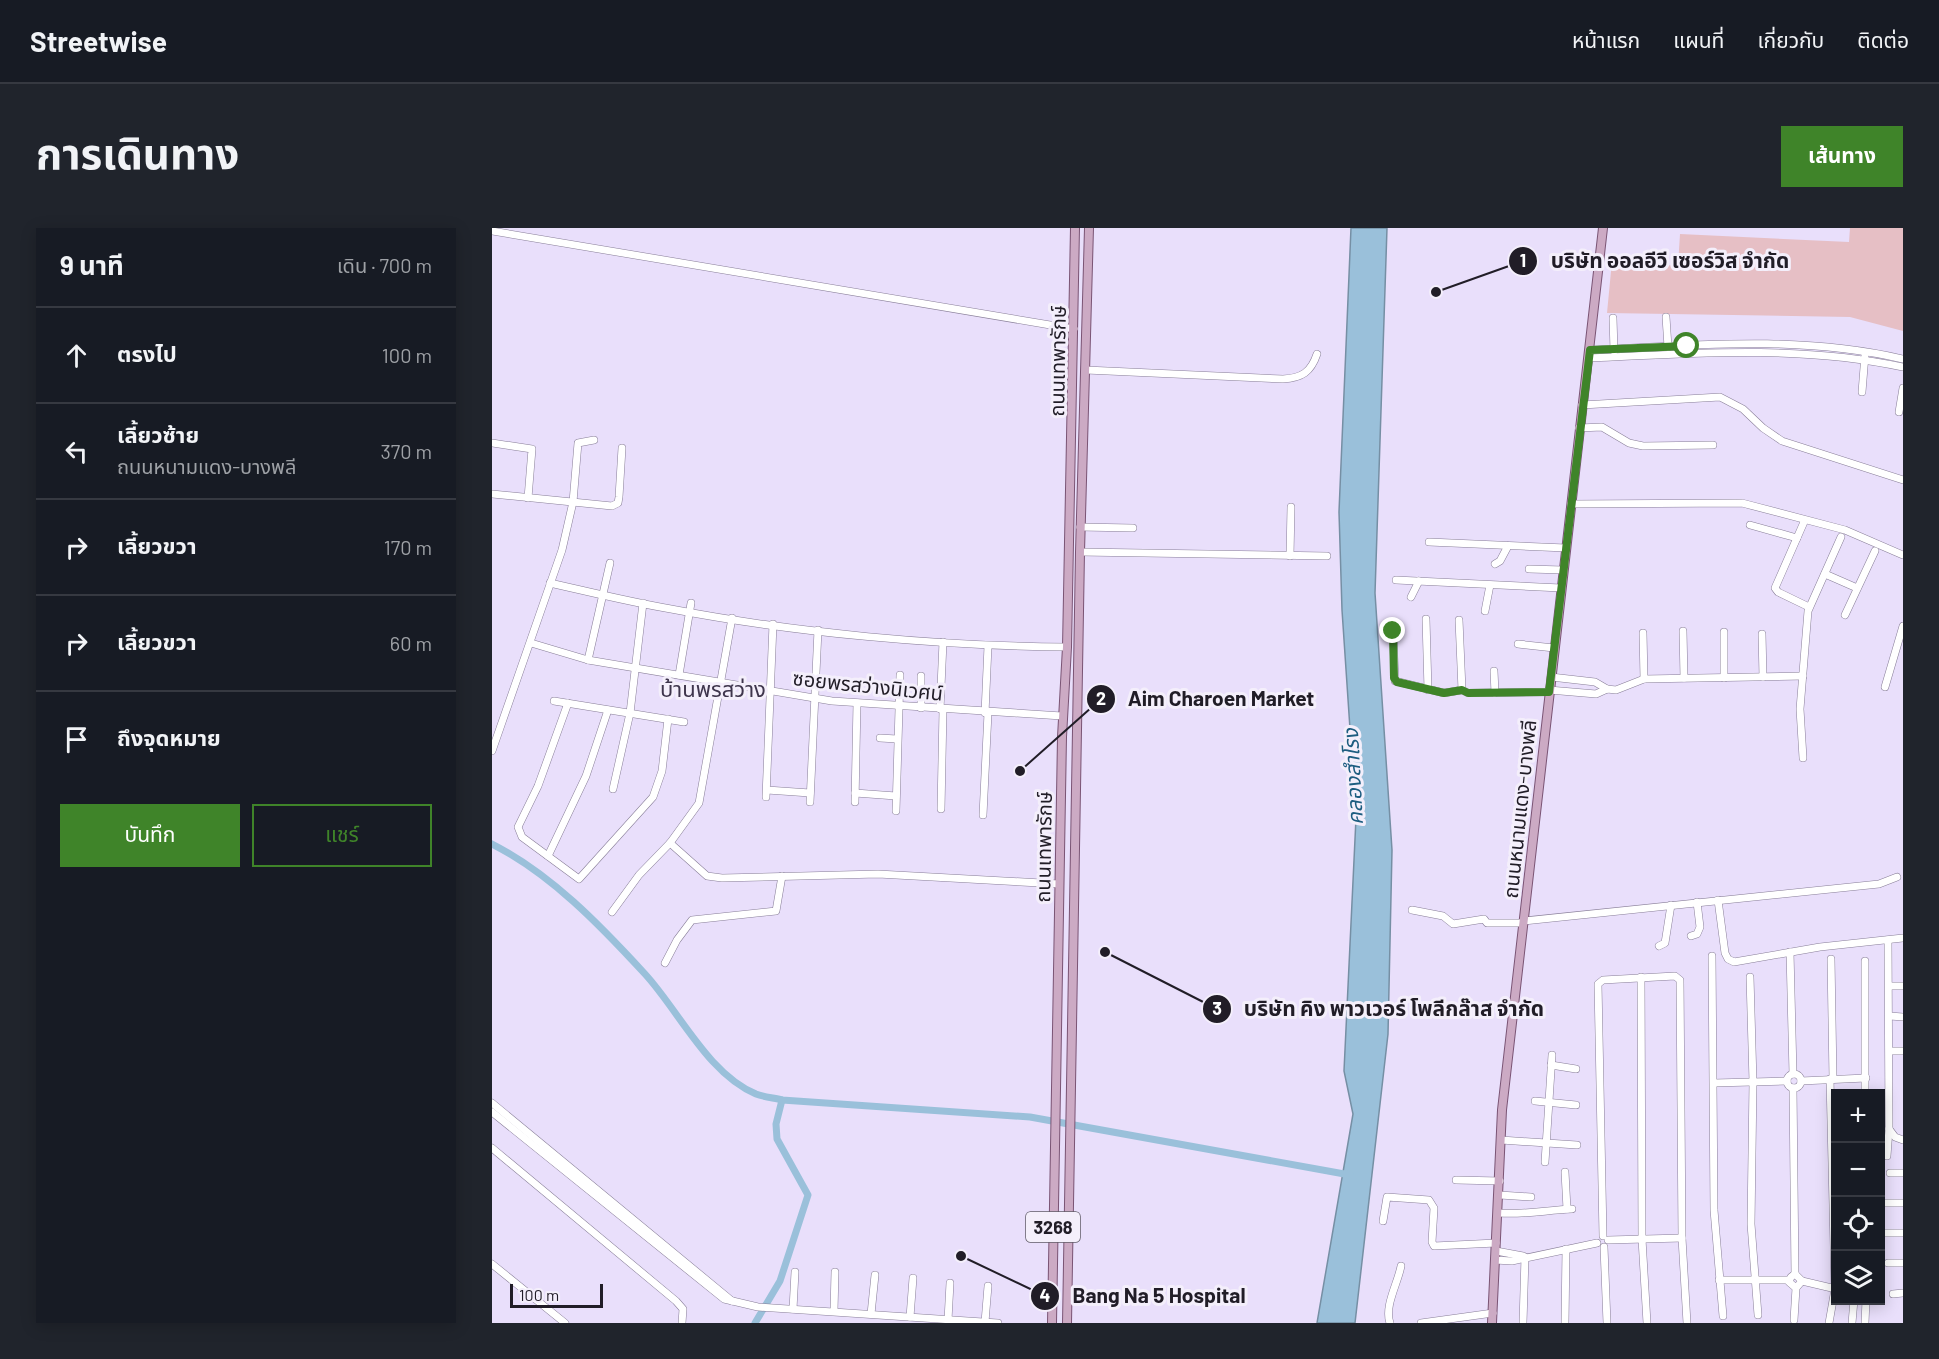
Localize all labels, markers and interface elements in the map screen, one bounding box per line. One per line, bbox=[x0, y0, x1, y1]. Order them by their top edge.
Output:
text: Streetwise bbox=[30, 24, 167, 58]
text: หน้าแรก bbox=[1572, 27, 1640, 52]
text: แผนที่ bbox=[1673, 27, 1724, 52]
text: เกี่ยวกับ bbox=[1757, 27, 1824, 52]
text: ติดต่อ bbox=[1857, 27, 1909, 52]
button: เส้นทาง bbox=[1781, 126, 1903, 187]
text: การเดินทาง bbox=[36, 127, 239, 177]
callout: บริษัท ออลอีวี เซอร์วิส จำกัด bbox=[1508, 242, 1801, 281]
text: บริษัท ออลอีวี เซอร์วิส จำกัด bbox=[1551, 247, 1789, 272]
text: 9 นาที bbox=[60, 249, 124, 280]
text: 1 bbox=[1520, 249, 1526, 271]
text: เดิน · 700 m bbox=[337, 253, 432, 277]
street label: ถนนเทพารักษ์ bbox=[1044, 305, 1070, 417]
route start bbox=[1673, 332, 1699, 358]
icon: ahead bbox=[60, 339, 93, 372]
text: ตรงไป bbox=[117, 340, 177, 366]
text: 100 m bbox=[382, 343, 432, 367]
text: เลี้ยวซ้าย bbox=[117, 421, 199, 447]
icon: left bbox=[60, 435, 93, 468]
text: 370 m bbox=[380, 439, 432, 463]
text: ถนนหนามแดง-บางพลี bbox=[117, 454, 296, 478]
icon: right bbox=[60, 531, 93, 564]
text: เลี้ยวขวา bbox=[117, 532, 197, 558]
text: 170 m bbox=[384, 535, 432, 559]
route end bbox=[1379, 617, 1405, 643]
icon: right bbox=[60, 627, 93, 660]
text: เลี้ยวขวา bbox=[117, 628, 197, 654]
text: 60 m bbox=[390, 631, 432, 655]
street label: ซอยพรสว่างนิเวศน์ bbox=[792, 665, 944, 705]
district label: บ้านพรสว่าง bbox=[660, 675, 766, 701]
callout: Aim Charoen Market bbox=[1086, 680, 1326, 719]
text: Aim Charoen Market bbox=[1128, 685, 1314, 710]
text: 2 bbox=[1096, 687, 1106, 709]
street label: ถนนหนามแดง-บางพลี bbox=[1498, 719, 1540, 899]
icon: arrive bbox=[60, 723, 93, 756]
text: ถึงจุดหมาย bbox=[117, 724, 221, 750]
water label: คลองสำโรง bbox=[1337, 726, 1367, 826]
street label: ถนนเทพารักษ์ bbox=[1030, 791, 1056, 903]
button: บันทึก bbox=[60, 804, 240, 867]
button: แชร์ bbox=[252, 804, 432, 867]
callout: บริษัท คิง พาวเวอร์ โพลีกล๊าส จำกัด bbox=[1202, 989, 1556, 1028]
text: บริษัท คิง พาวเวอร์ โพลีกล๊าส จำกัด bbox=[1244, 995, 1544, 1020]
text: 3 bbox=[1212, 997, 1222, 1019]
map controls bbox=[1831, 1089, 1885, 1305]
button: + bbox=[1831, 1089, 1885, 1143]
button: − bbox=[1831, 1143, 1885, 1197]
button: locate bbox=[1831, 1197, 1885, 1251]
road number: 3268 bbox=[1026, 1212, 1080, 1242]
button: layers bbox=[1831, 1251, 1885, 1305]
callout: Bang Na 5 Hospital bbox=[1030, 1276, 1257, 1315]
scale bar bbox=[510, 1281, 603, 1308]
text: Bang Na 5 Hospital bbox=[1072, 1282, 1246, 1307]
text: 4 bbox=[1040, 1284, 1051, 1306]
text: 100 m bbox=[519, 1285, 559, 1304]

